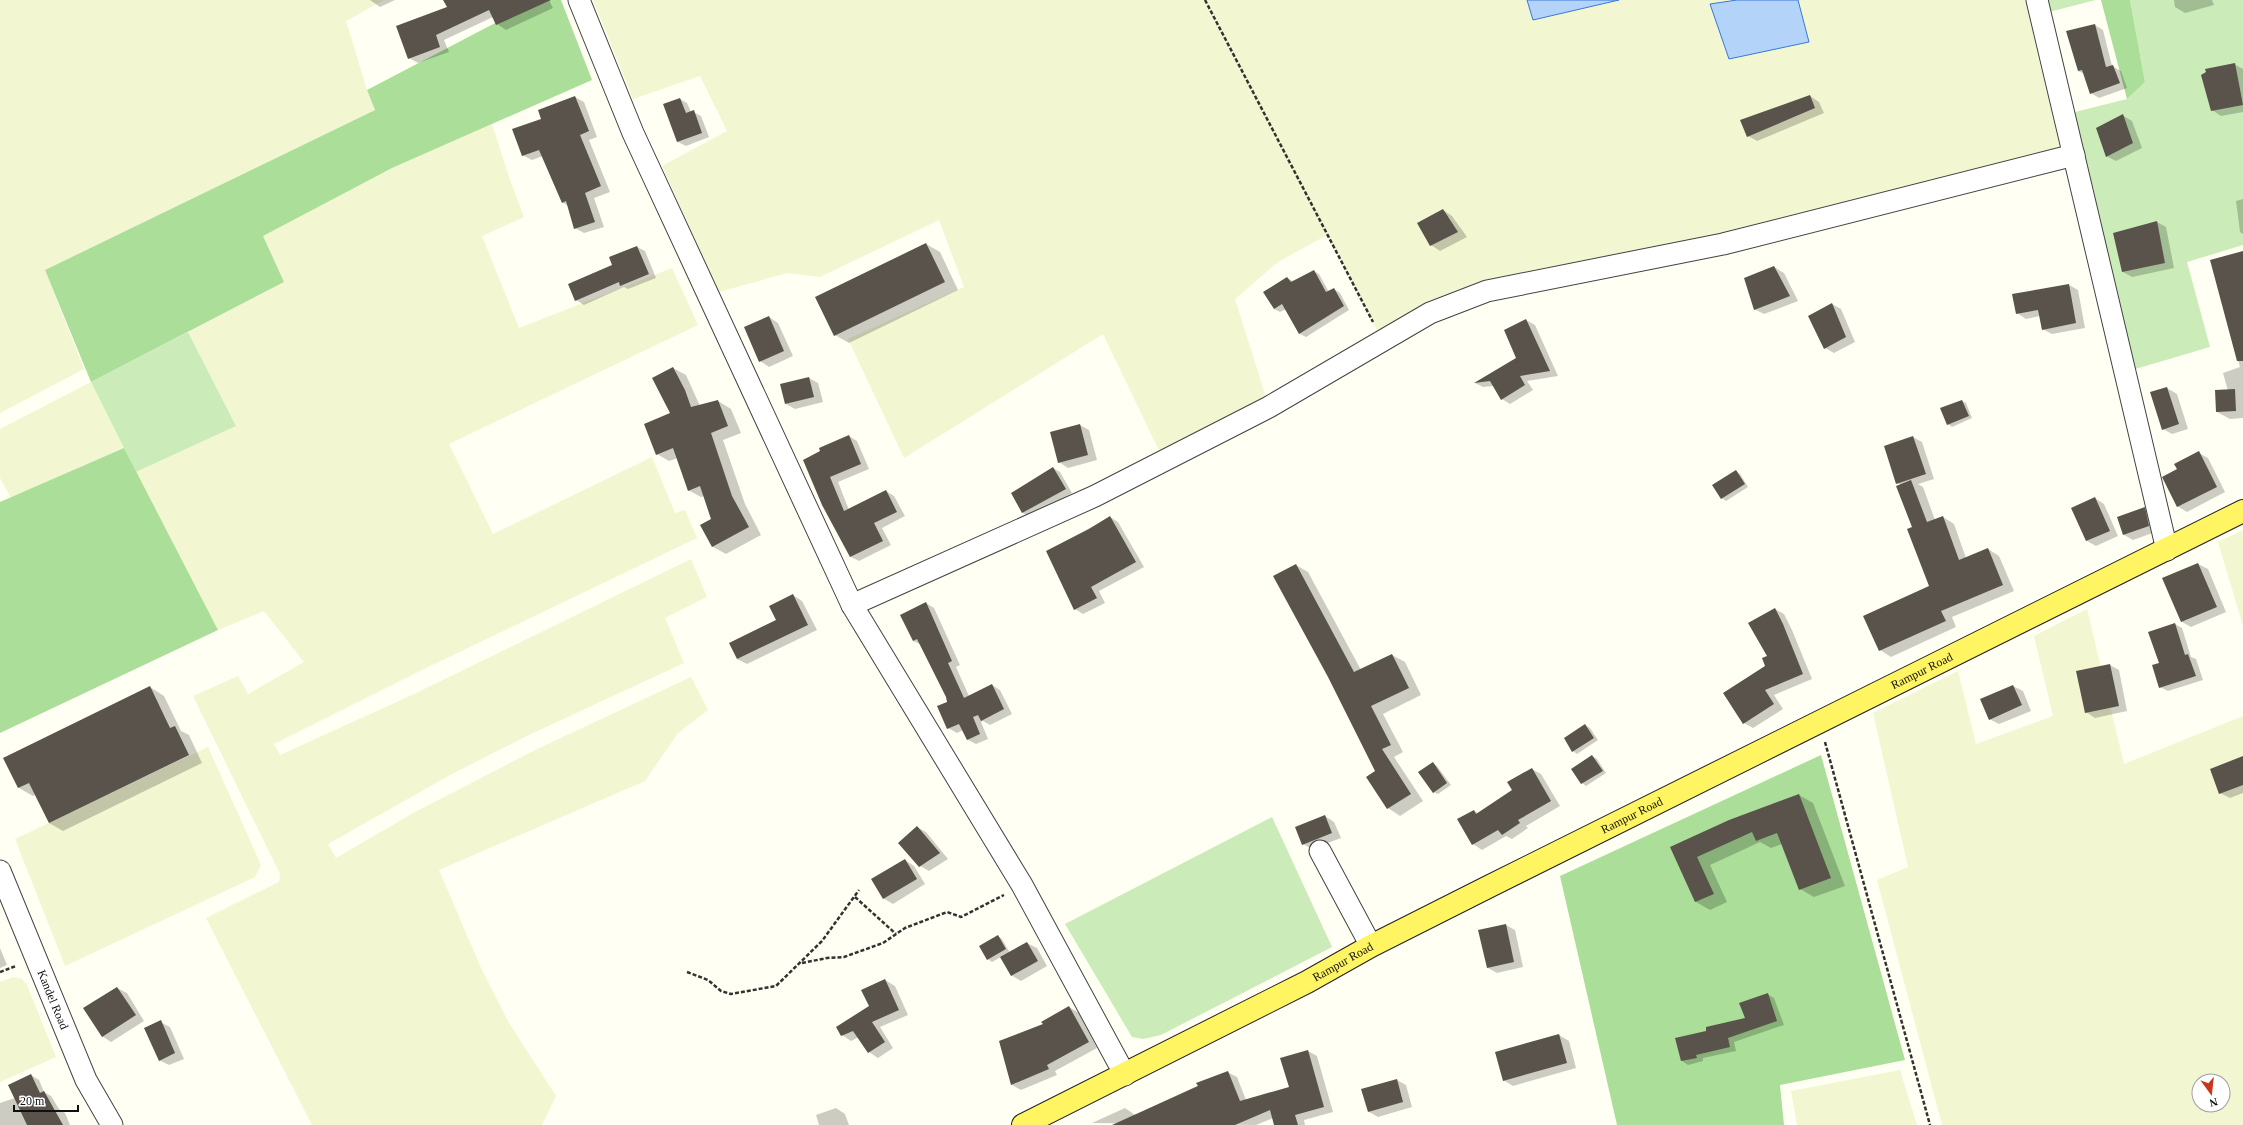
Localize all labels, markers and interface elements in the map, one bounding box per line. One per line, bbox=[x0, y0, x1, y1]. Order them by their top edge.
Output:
street label: Rampur Road bbox=[1889, 650, 1955, 692]
street label: Rampur Road bbox=[1599, 794, 1665, 837]
street label: Rampur Road bbox=[1310, 939, 1375, 984]
street label: Kandel Road bbox=[34, 968, 71, 1031]
north arrow bbox=[2191, 1073, 2231, 1113]
scale bar bbox=[14, 1087, 78, 1113]
text: 20 m bbox=[20, 1094, 45, 1108]
text: N bbox=[2208, 1096, 2219, 1109]

